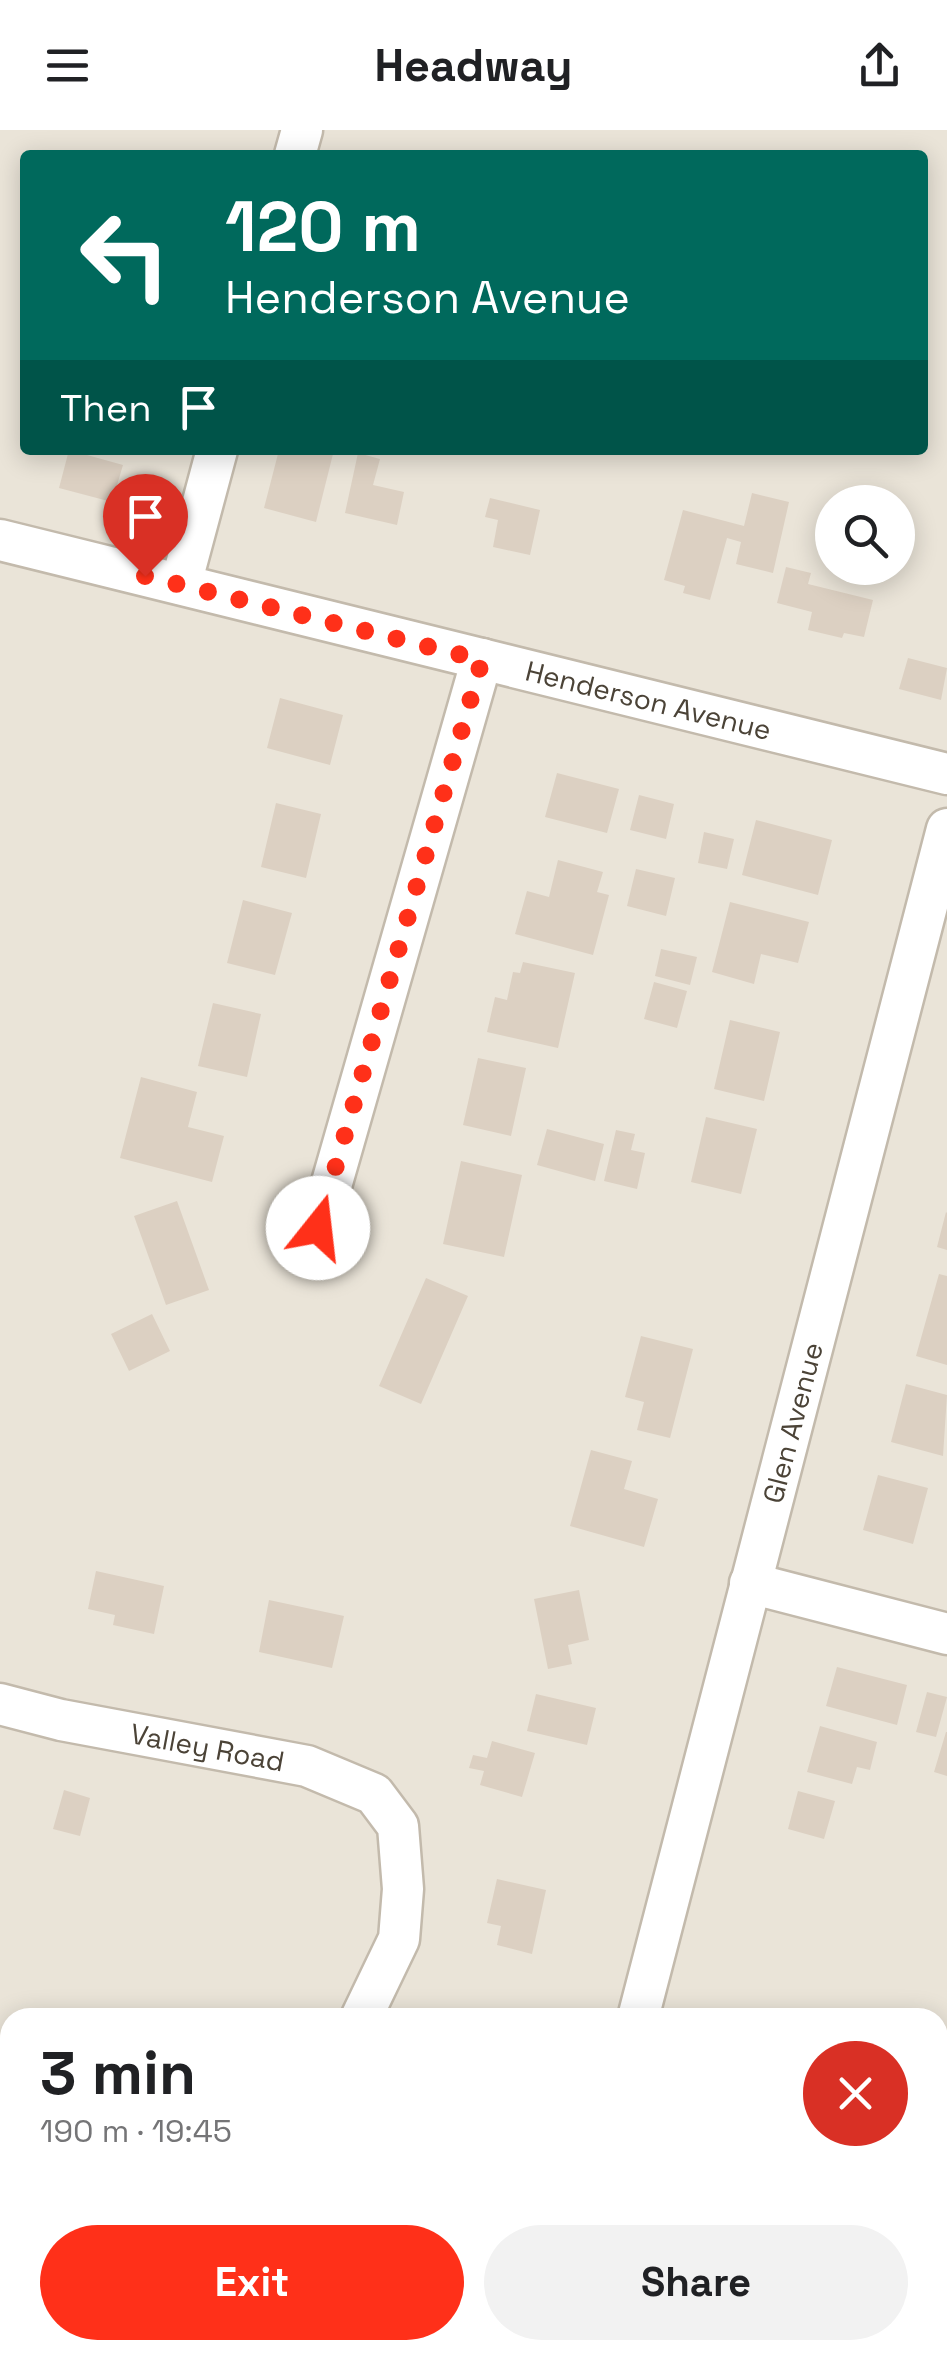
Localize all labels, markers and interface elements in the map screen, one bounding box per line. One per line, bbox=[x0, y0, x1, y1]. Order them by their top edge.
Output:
text: Headway bbox=[374, 37, 573, 94]
icon: menu bbox=[40, 38, 95, 93]
icon: share bbox=[852, 38, 907, 93]
text: 120 m bbox=[225, 182, 421, 271]
icon: left bbox=[60, 190, 190, 320]
text: Henderson Avenue bbox=[225, 269, 630, 326]
icon: arrive bbox=[171, 380, 226, 435]
text: Then bbox=[60, 384, 151, 432]
pin bbox=[103, 474, 188, 577]
map controls bbox=[815, 485, 915, 585]
button: search bbox=[815, 485, 915, 585]
icon: arrive bbox=[118, 489, 173, 544]
street label: Henderson Avenue bbox=[522, 653, 775, 748]
position arrow bbox=[266, 1176, 370, 1280]
street label: Glen Avenue bbox=[755, 1338, 831, 1507]
street label: Valley Road bbox=[127, 1715, 287, 1779]
text: 3 min bbox=[40, 2035, 196, 2112]
button: close bbox=[803, 2041, 908, 2146]
text: 190 m · 19:45 bbox=[40, 2111, 232, 2151]
button: Exit bbox=[40, 2225, 464, 2340]
button: Share bbox=[484, 2225, 908, 2340]

